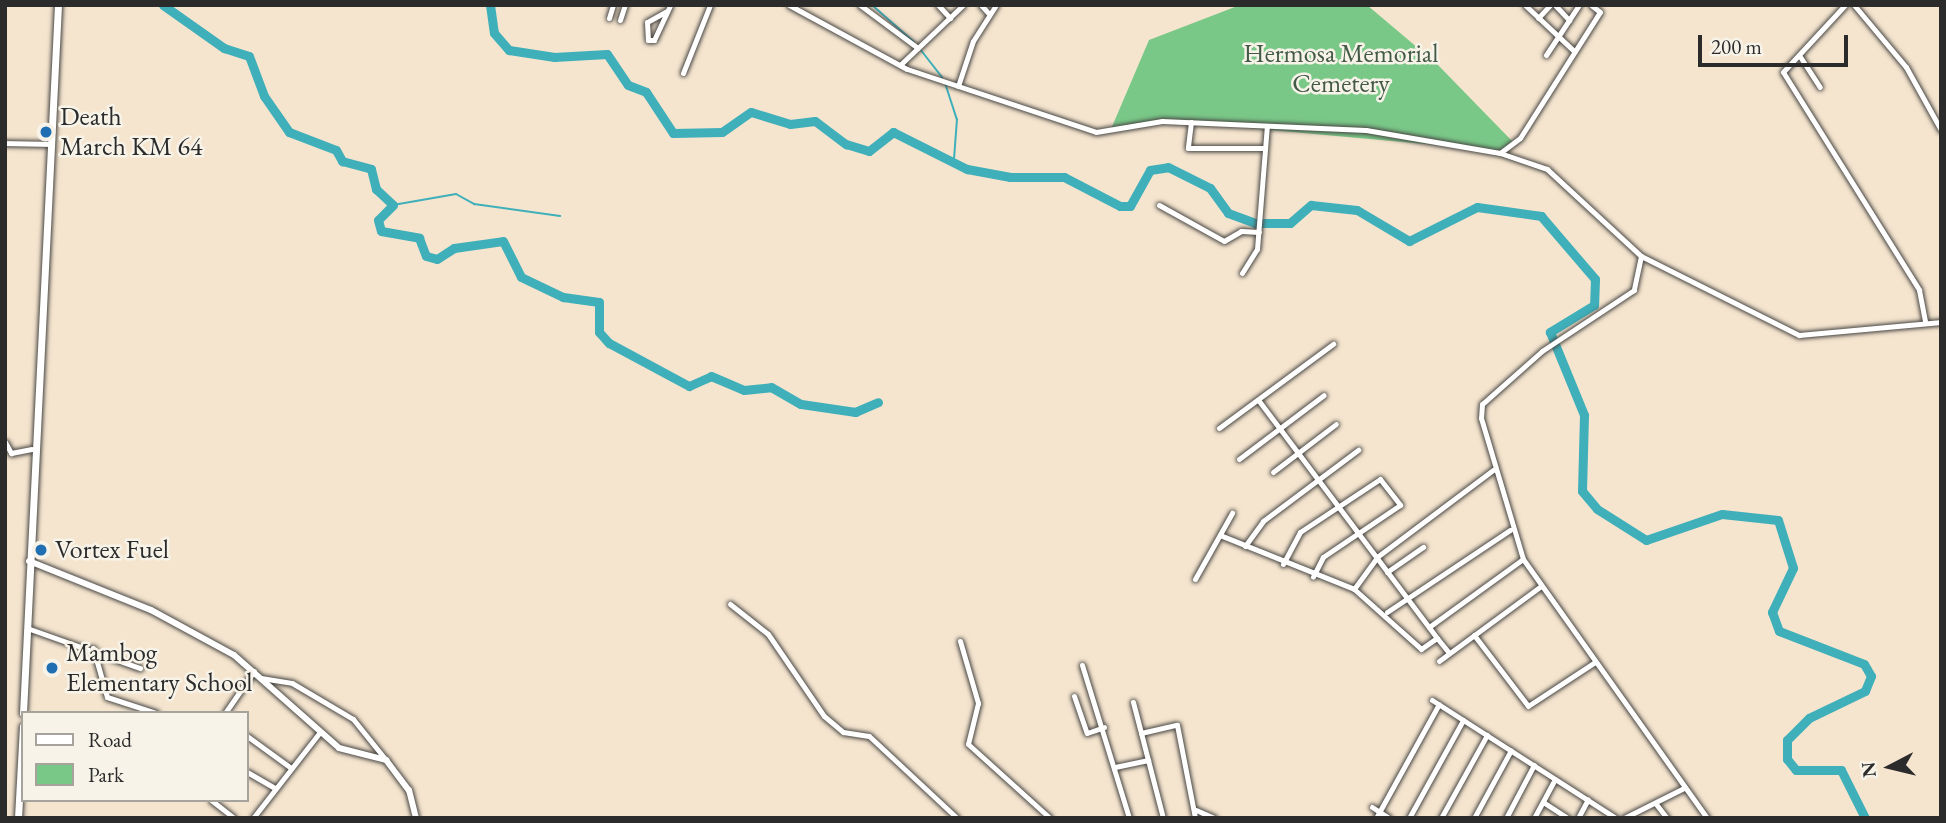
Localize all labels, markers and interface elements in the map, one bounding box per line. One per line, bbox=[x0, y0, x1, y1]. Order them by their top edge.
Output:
scale bar bbox=[1701, 21, 1852, 65]
text: 200 m bbox=[1711, 33, 1762, 60]
park label: Hermosa Memorial Cemetery bbox=[1244, 38, 1438, 100]
place label: Death March KM 64 bbox=[60, 101, 202, 162]
marker: Death March KM 64 bbox=[38, 124, 54, 140]
place label: Vortex Fuel bbox=[55, 534, 169, 566]
marker: Vortex Fuel bbox=[33, 542, 49, 558]
place label: Mambog Elementary School bbox=[66, 637, 253, 698]
marker: Mambog Elementary School bbox=[44, 660, 60, 676]
legend bbox=[21, 711, 248, 802]
text: Road bbox=[88, 726, 132, 753]
north arrow bbox=[1855, 732, 1925, 802]
text: N bbox=[1855, 760, 1882, 779]
text: Park bbox=[88, 761, 124, 788]

